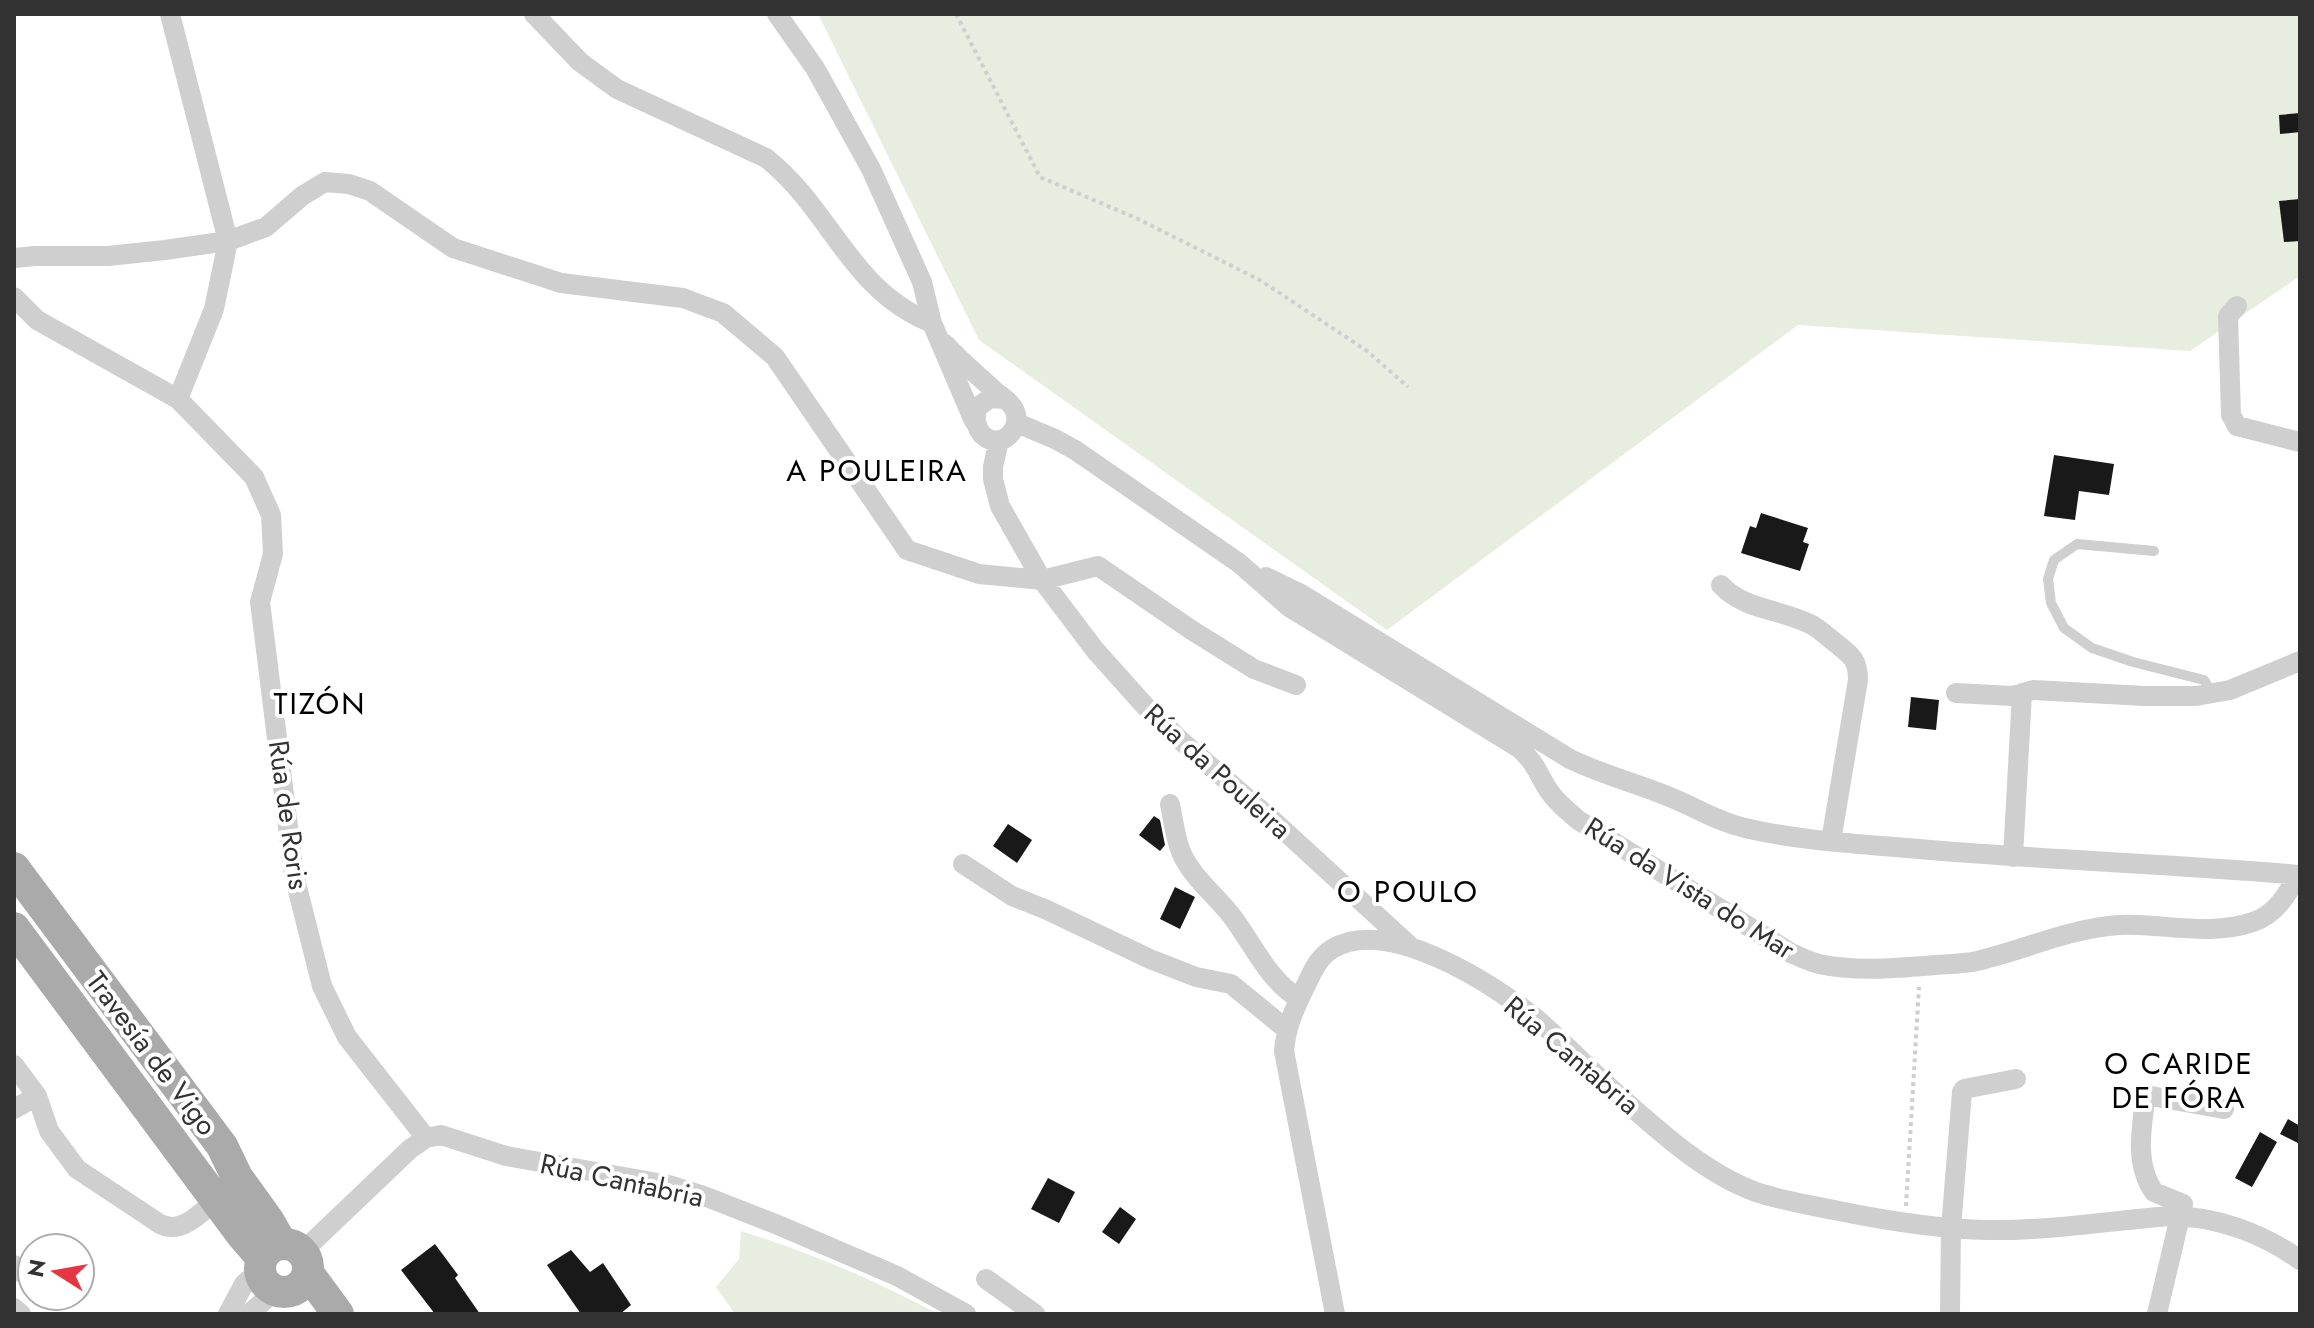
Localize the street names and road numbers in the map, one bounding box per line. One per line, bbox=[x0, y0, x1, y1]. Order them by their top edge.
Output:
street label: Rúa da Pouleira bbox=[1135, 694, 1300, 849]
street label: Rúa de Roris bbox=[258, 738, 319, 892]
street label: Rúa da Vista do Mar bbox=[1577, 807, 1803, 970]
street label: Travesía de Vigo bbox=[76, 963, 227, 1144]
street label: Rúa Cantabria bbox=[1495, 986, 1648, 1124]
street label: Rúa Cantabria bbox=[536, 1143, 707, 1218]

